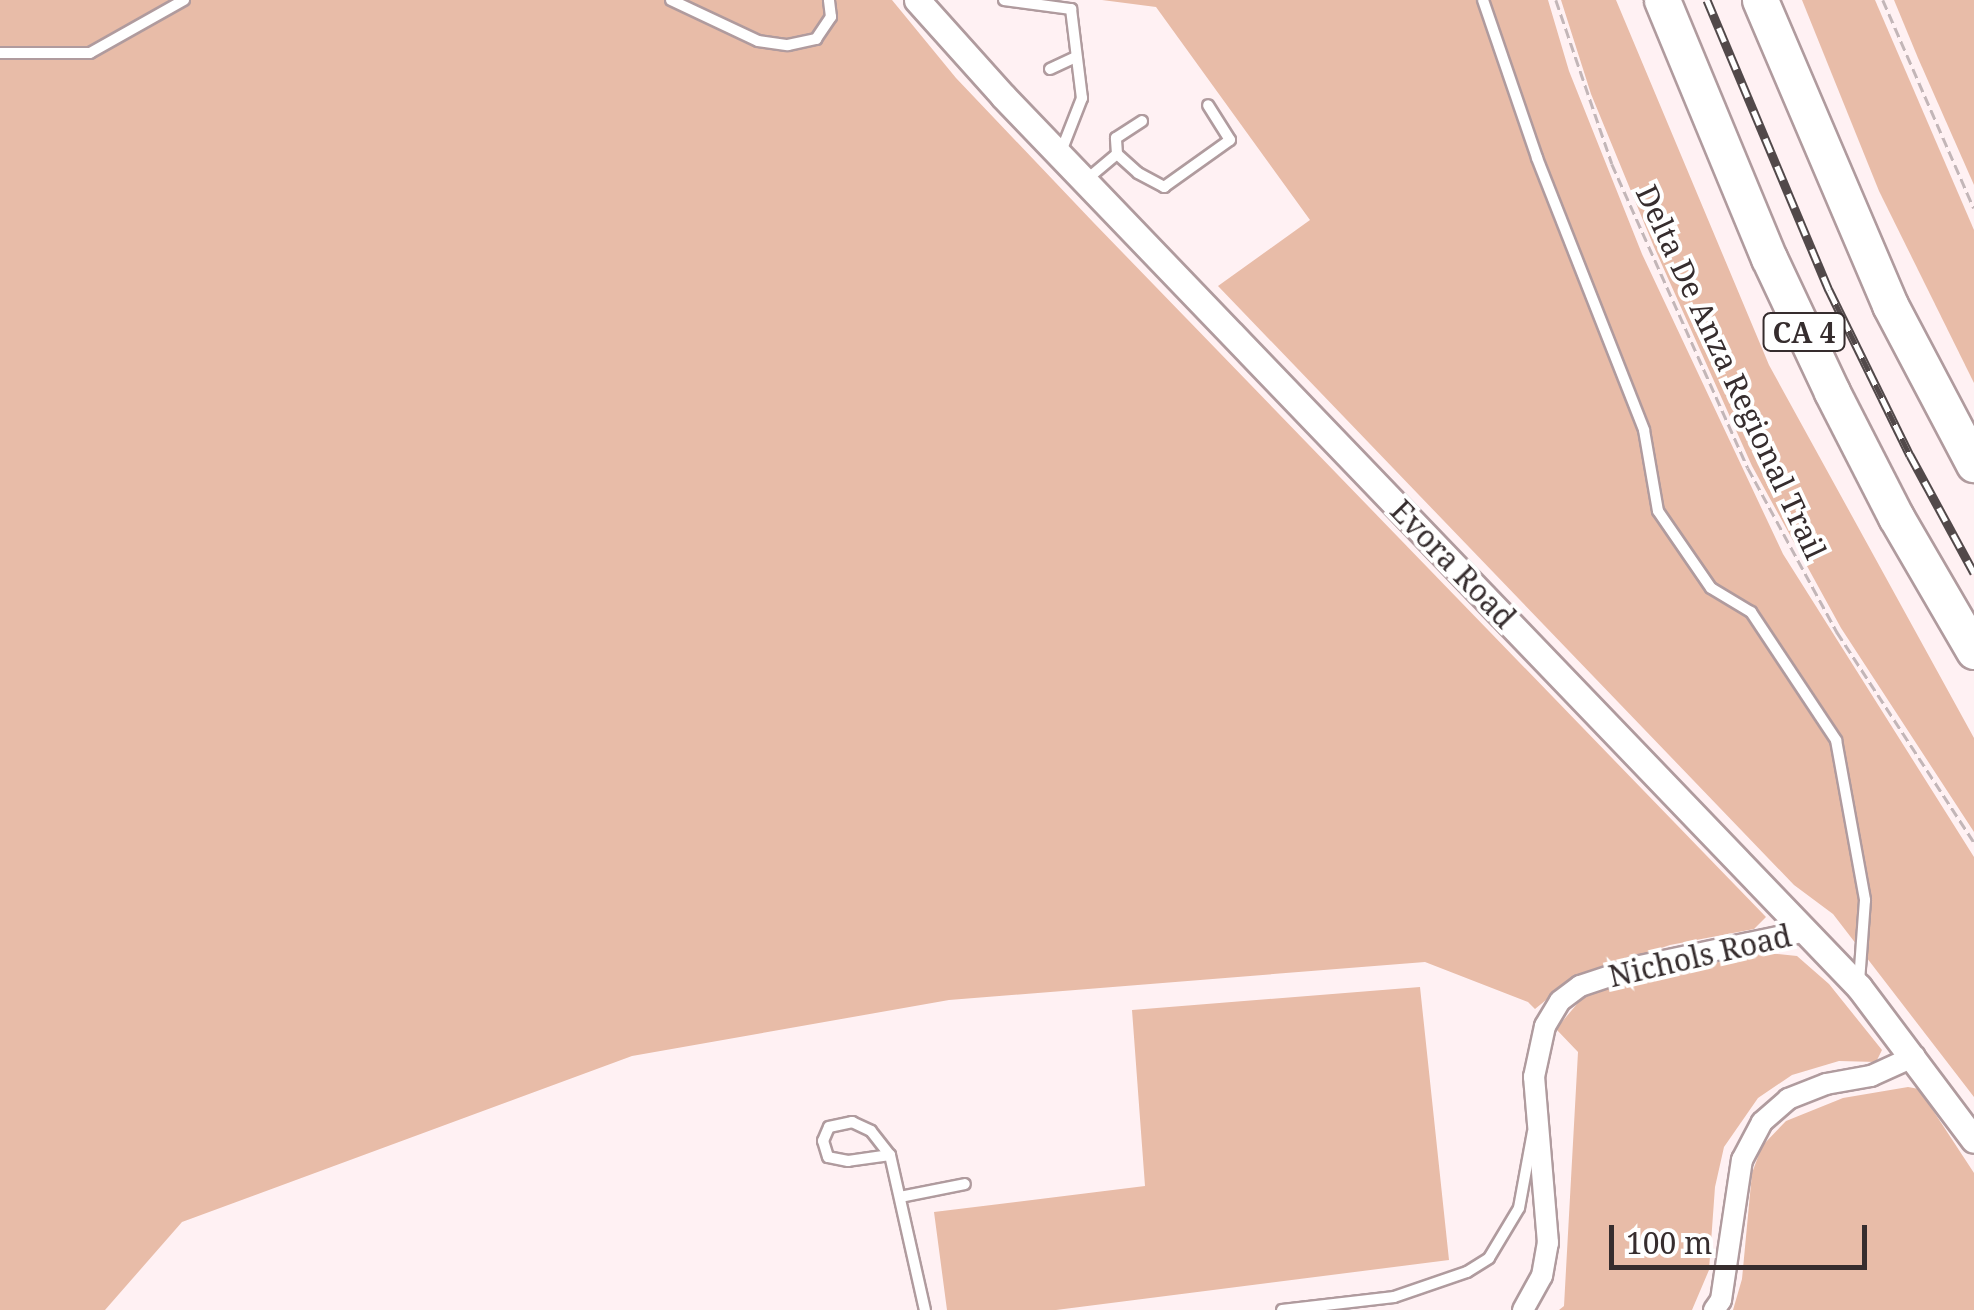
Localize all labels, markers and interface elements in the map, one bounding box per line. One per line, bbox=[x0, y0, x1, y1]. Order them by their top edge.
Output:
street label: Delta De Anza Regional Trail bbox=[1628, 179, 1834, 565]
road number: CA 4 bbox=[1762, 309, 1846, 355]
street label: Evora Road bbox=[1383, 493, 1523, 635]
street label: Nichols Road bbox=[1605, 917, 1795, 995]
scale bar bbox=[1614, 1205, 1872, 1267]
text: 100 m bbox=[1626, 1222, 1712, 1263]

